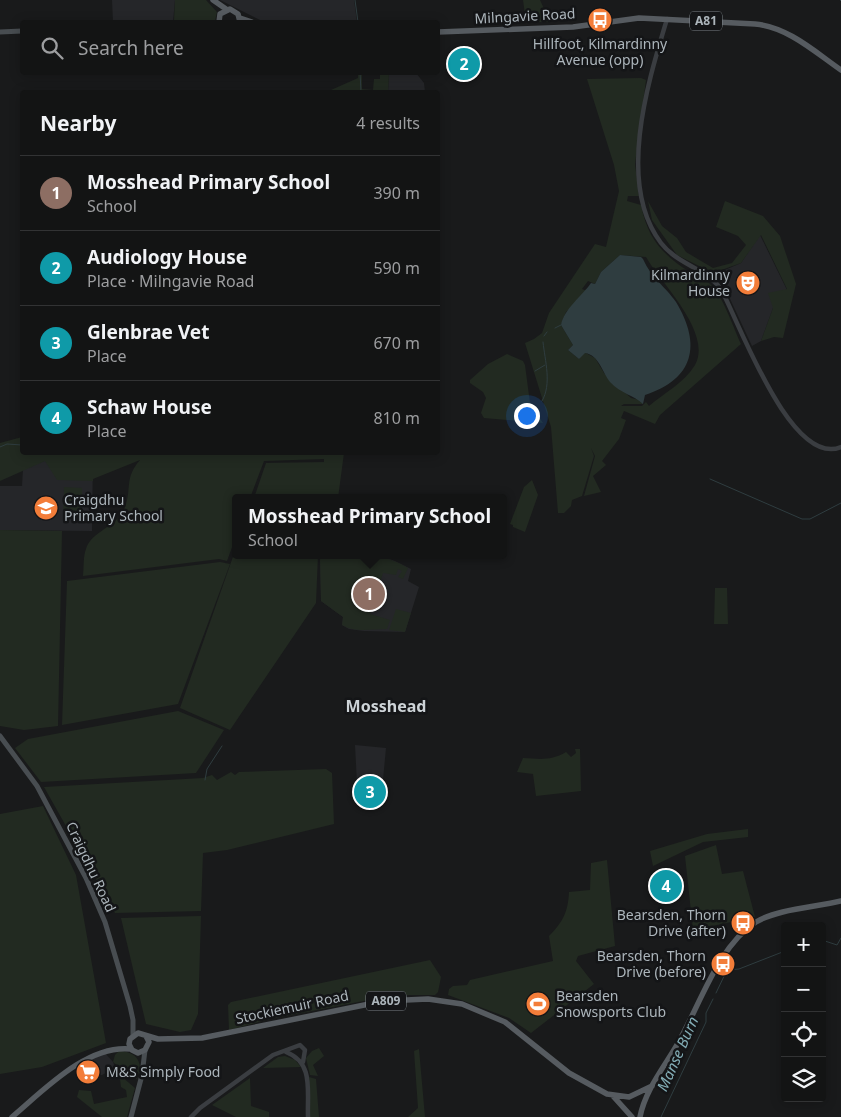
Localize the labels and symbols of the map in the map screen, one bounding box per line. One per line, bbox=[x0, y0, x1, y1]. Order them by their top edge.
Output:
street label: Milngavie Road bbox=[474, 3, 576, 28]
bus stop icon: Hillfoot, Kilmardinny Avenue (opp) bbox=[587, 7, 613, 33]
road number: A81 bbox=[690, 12, 722, 30]
place label: Hillfoot, Kilmardinny Avenue (opp) bbox=[533, 34, 668, 69]
pin: 2 bbox=[448, 45, 480, 83]
place label: Kilmardinny House bbox=[651, 265, 731, 300]
theatre icon: Kilmardinny House bbox=[735, 270, 761, 296]
your location bbox=[514, 403, 540, 429]
place label: Craigdhu Primary School bbox=[64, 490, 163, 525]
school or university icon: Craigdhu Primary School bbox=[33, 495, 59, 521]
pin: 1 bbox=[353, 575, 385, 613]
district label: Mosshead bbox=[346, 695, 426, 717]
pin: 3 bbox=[354, 773, 386, 811]
street label: Craigdhu Road bbox=[62, 819, 121, 915]
pin: 4 bbox=[650, 867, 682, 905]
place label: Bearsden, Thorn Drive (after) bbox=[617, 905, 726, 940]
bus stop icon: Bearsden, Thorn Drive (after) bbox=[730, 910, 756, 936]
place label: Bearsden, Thorn Drive (before) bbox=[597, 946, 706, 981]
bus stop icon: Bearsden, Thorn Drive (before) bbox=[710, 951, 736, 977]
street label: Stockiemuir Road bbox=[234, 985, 350, 1028]
place label: Bearsden Snowsports Club bbox=[556, 986, 666, 1021]
road number: A809 bbox=[366, 991, 406, 1010]
sports icon: Bearsden Snowsports Club bbox=[525, 991, 551, 1017]
water label: Manse Burn bbox=[652, 1013, 702, 1094]
supermarket icon: M&S Simply Food bbox=[75, 1059, 101, 1085]
place label: M&S Simply Food bbox=[106, 1062, 220, 1081]

